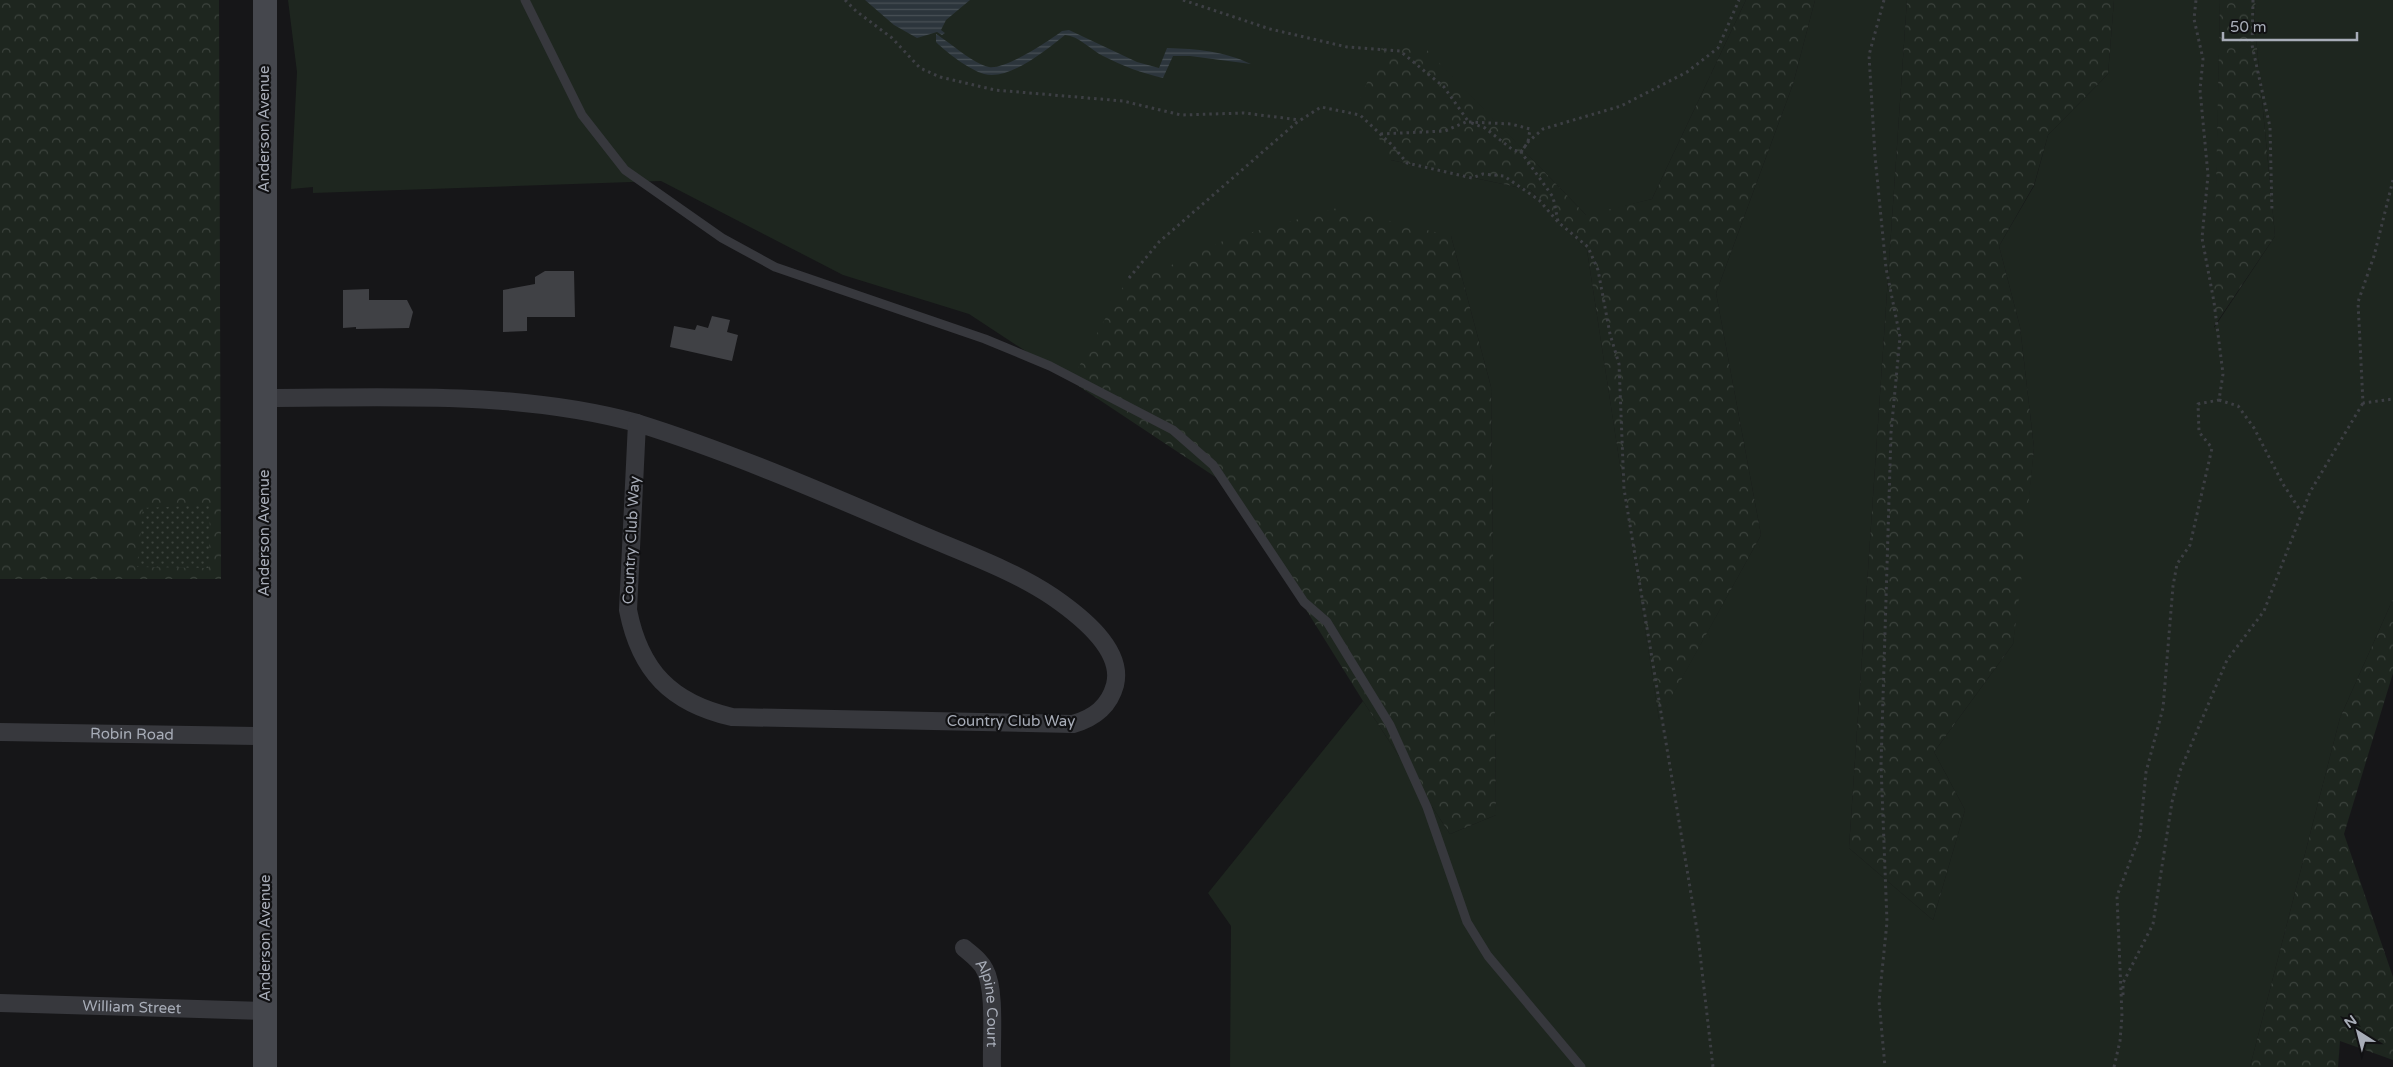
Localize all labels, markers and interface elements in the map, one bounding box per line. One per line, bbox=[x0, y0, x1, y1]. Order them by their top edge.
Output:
scale bar bbox=[2223, 10, 2357, 42]
text: 50 m bbox=[2230, 18, 2267, 36]
street label: Anderson Avenue bbox=[255, 66, 273, 192]
street label: Anderson Avenue bbox=[255, 470, 273, 596]
street label: Country Club Way bbox=[619, 475, 643, 605]
street label: Country Club Way bbox=[947, 712, 1075, 730]
street label: Robin Road bbox=[90, 724, 174, 744]
street label: Anderson Avenue bbox=[256, 875, 274, 1001]
street label: Alpine Court bbox=[971, 955, 1001, 1048]
street label: William Street bbox=[82, 996, 182, 1017]
north arrow bbox=[2333, 1007, 2383, 1057]
text: N bbox=[2341, 1012, 2360, 1032]

